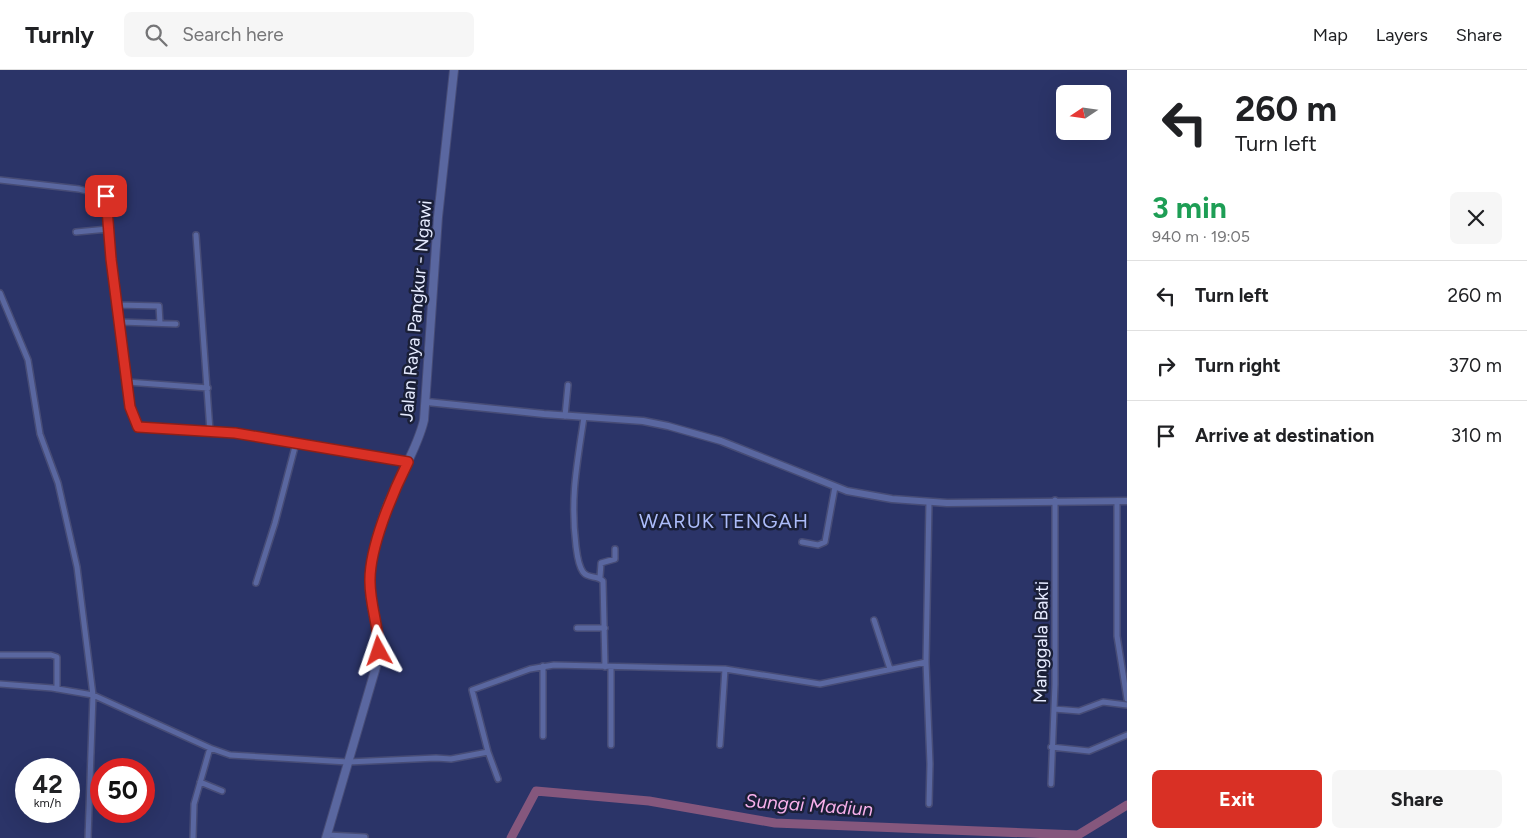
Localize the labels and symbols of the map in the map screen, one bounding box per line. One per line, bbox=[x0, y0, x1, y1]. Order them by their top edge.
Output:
north arrow bbox=[1056, 85, 1111, 140]
pin bbox=[85, 175, 127, 217]
street label: Jalan Raya Pangkur - Ngawi bbox=[395, 199, 437, 423]
district label: WARUK TENGAH bbox=[639, 509, 809, 533]
street label: Manggala Bakti bbox=[1029, 581, 1053, 703]
position arrow bbox=[352, 624, 404, 676]
speed limit sign: 50 bbox=[90, 758, 155, 823]
water label: Sungai Madiun bbox=[744, 789, 874, 821]

